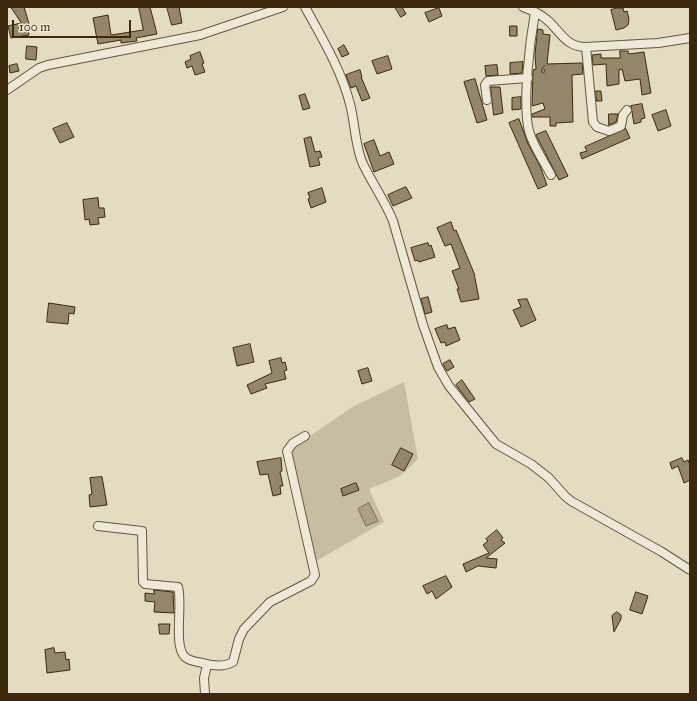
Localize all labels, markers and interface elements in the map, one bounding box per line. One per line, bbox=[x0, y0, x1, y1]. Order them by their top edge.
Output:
scale bar bbox=[14, 12, 133, 38]
text: 100 m bbox=[19, 20, 50, 34]
house number: 6 bbox=[540, 65, 546, 77]

